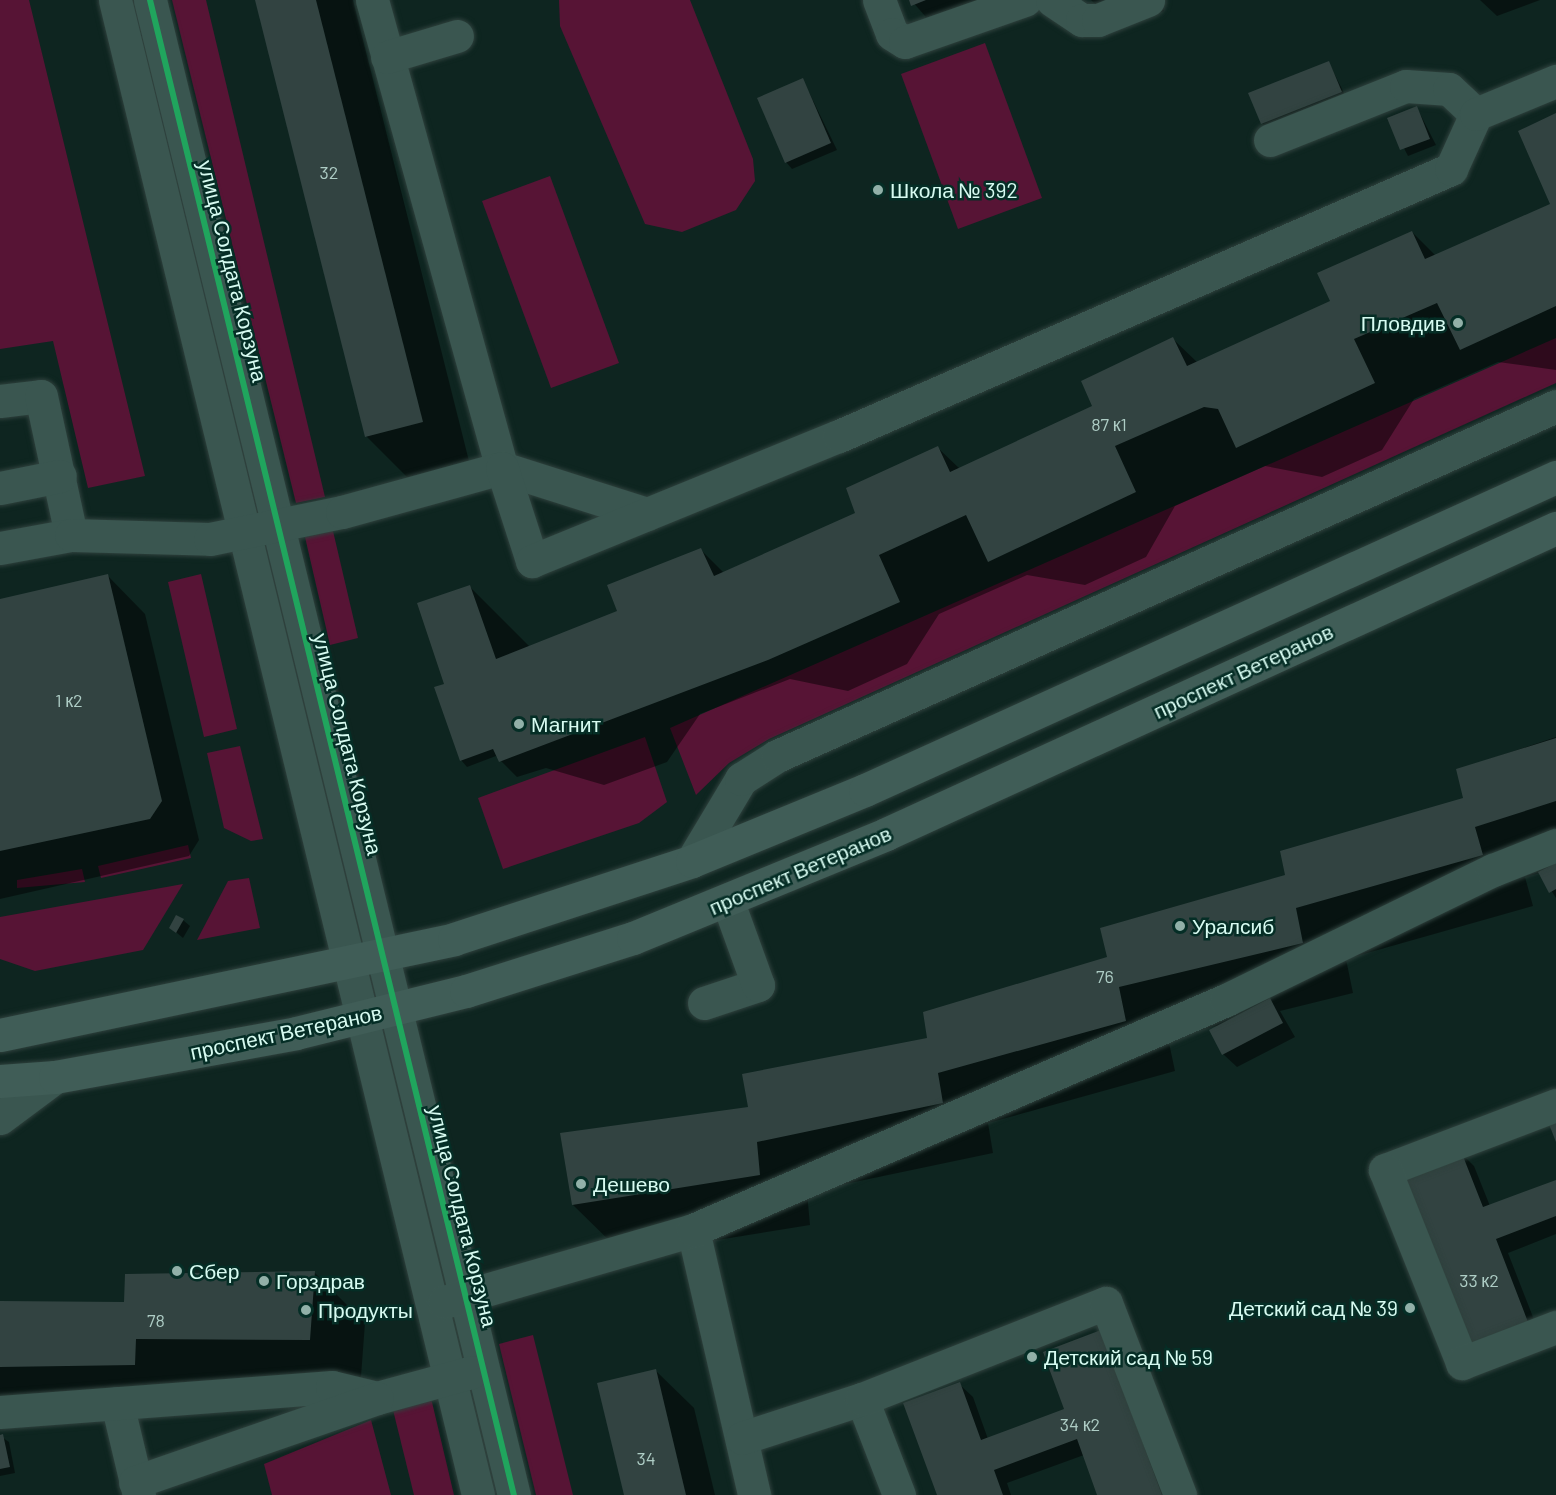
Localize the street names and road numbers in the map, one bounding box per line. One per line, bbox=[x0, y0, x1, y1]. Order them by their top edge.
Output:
street label: улица Солдата Корзуна bbox=[193, 157, 273, 385]
street label: проспект Ветеранов bbox=[1149, 618, 1337, 724]
street label: улица Солдата Корзуна bbox=[308, 630, 388, 858]
street label: проспект Ветеранов bbox=[705, 820, 895, 920]
street label: проспект Ветеранов bbox=[188, 999, 384, 1065]
street label: улица Солдата Корзуна bbox=[423, 1102, 503, 1330]

